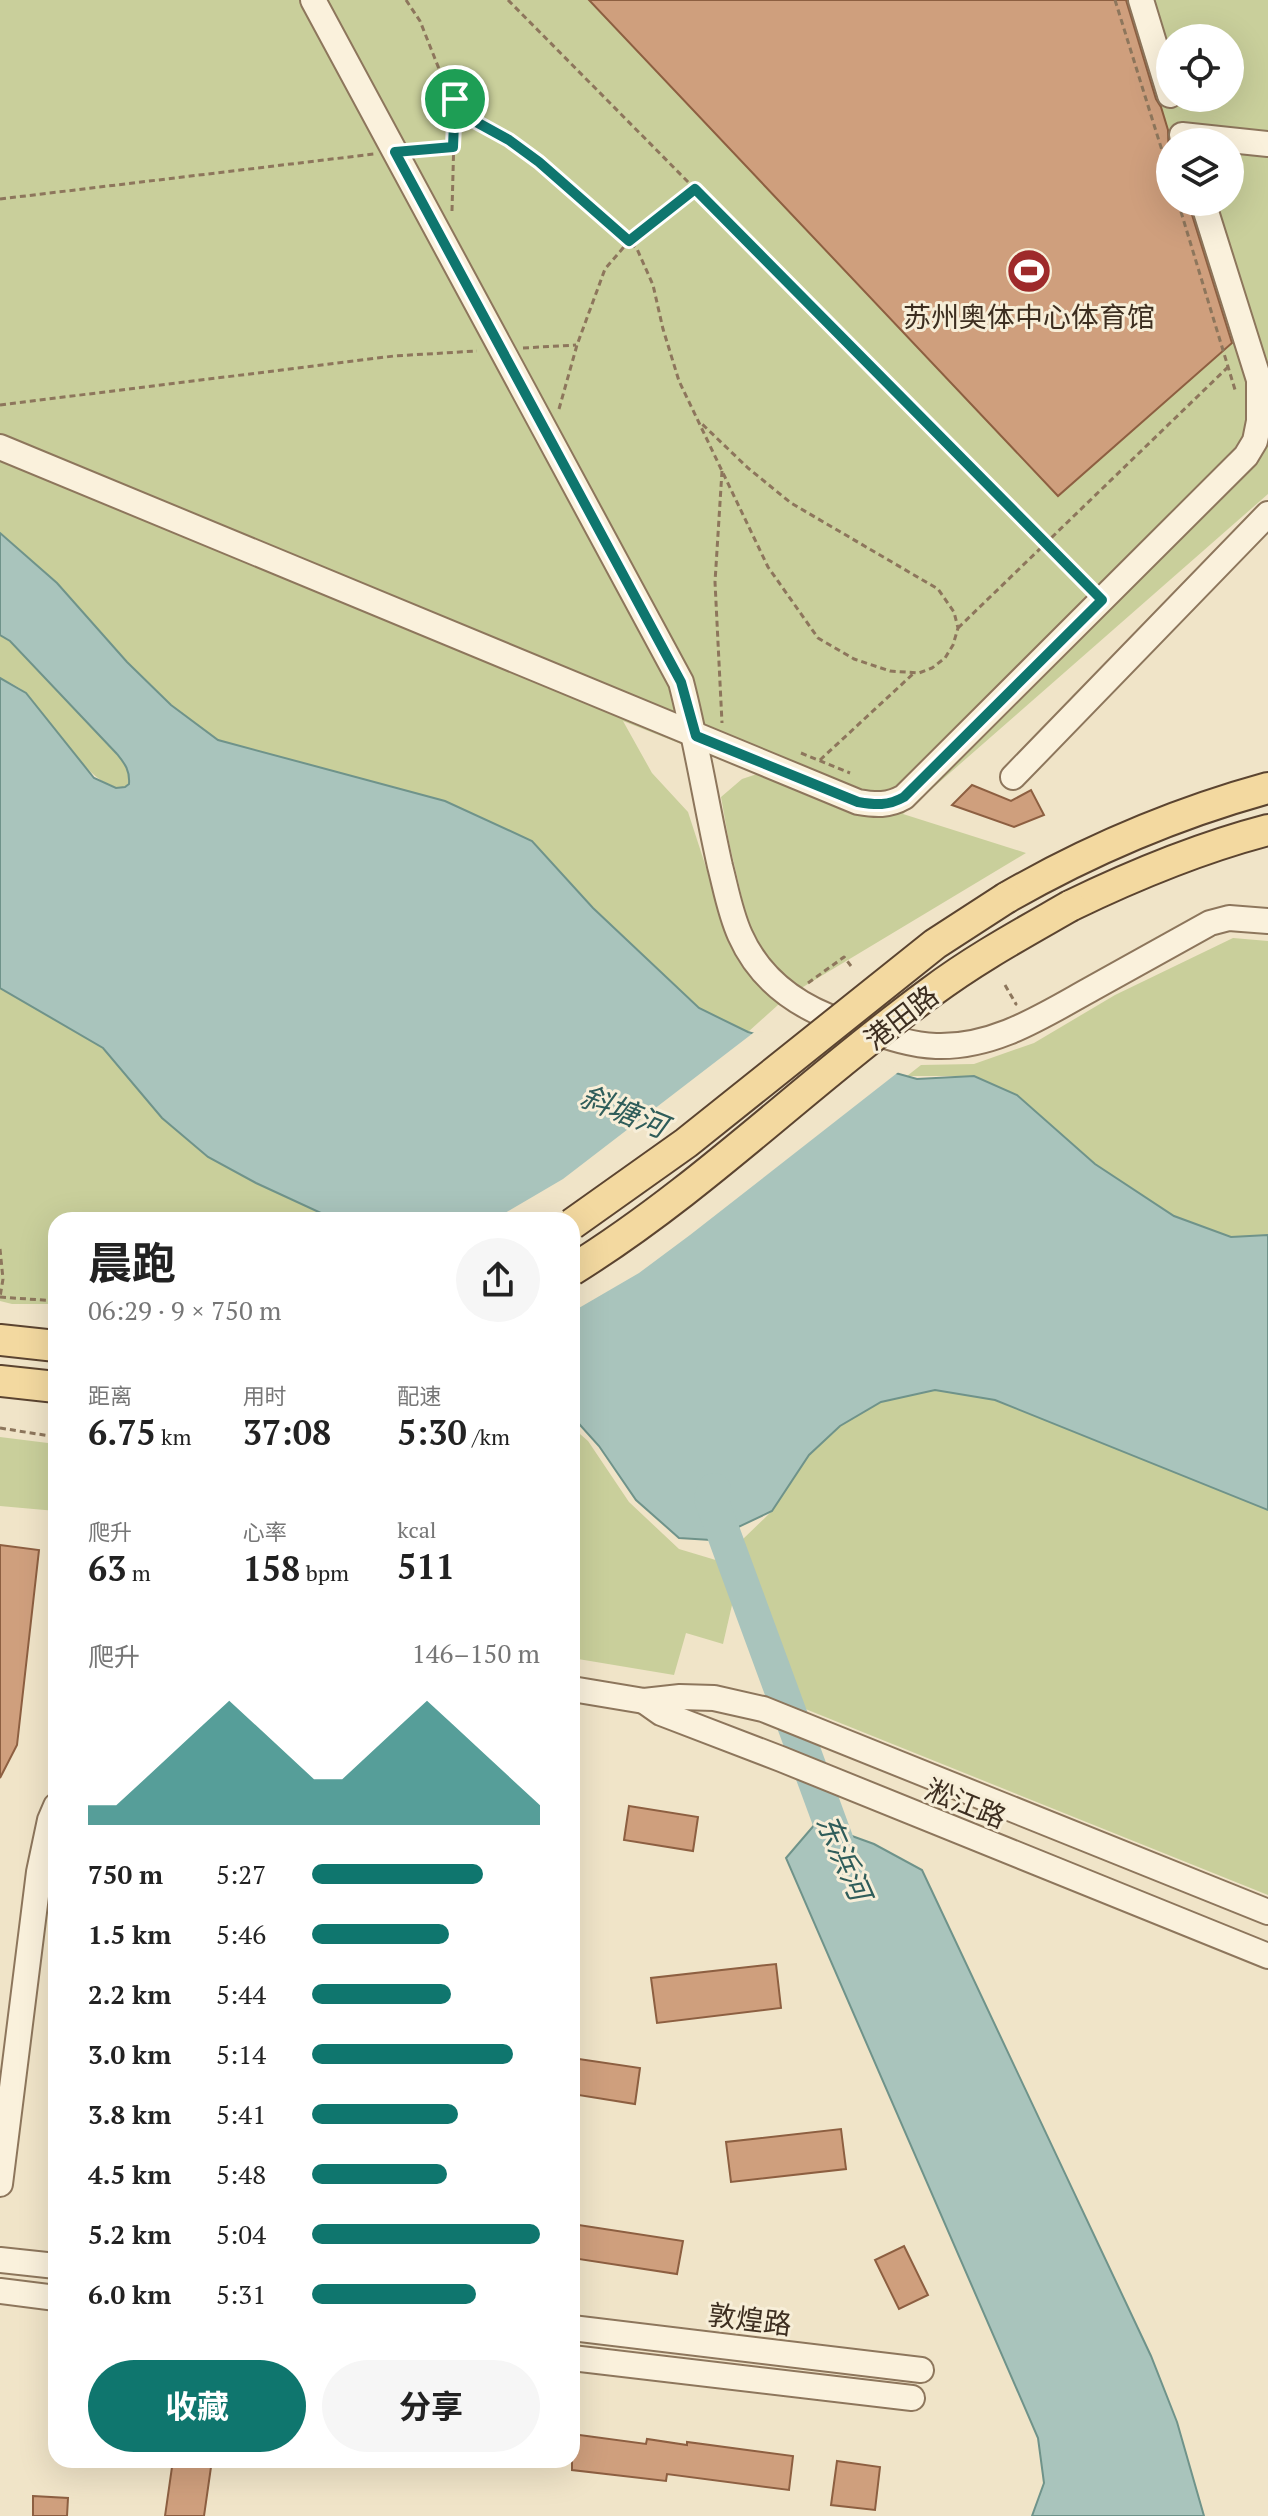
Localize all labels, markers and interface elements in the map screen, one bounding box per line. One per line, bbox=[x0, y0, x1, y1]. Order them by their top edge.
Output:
map controls bbox=[1156, 24, 1244, 216]
button: locate bbox=[1156, 24, 1244, 112]
pin bbox=[421, 65, 489, 133]
icon: arrive bbox=[433, 77, 477, 121]
button: layers bbox=[1156, 128, 1244, 216]
sports icon: 苏州奥体中心体育馆 bbox=[1005, 247, 1053, 295]
place label: 苏州奥体中心体育馆 bbox=[903, 298, 1155, 335]
street label: 港田路 bbox=[857, 977, 945, 1057]
water label: 斜塘河 bbox=[575, 1076, 678, 1148]
text: 晨跑 bbox=[88, 1233, 176, 1292]
button: share bbox=[456, 1238, 540, 1322]
text: 06:29 · 9 × 750 m bbox=[88, 1293, 282, 1327]
text: 距离 bbox=[88, 1381, 132, 1410]
text: 用时 bbox=[243, 1381, 287, 1410]
text: 配速 bbox=[397, 1381, 441, 1410]
text: 6.75 bbox=[88, 1410, 156, 1455]
text: 37:08 bbox=[243, 1410, 331, 1455]
text: 5:30 bbox=[397, 1410, 467, 1455]
text: km bbox=[156, 1422, 191, 1451]
text: /km bbox=[467, 1422, 510, 1451]
text: kcal bbox=[397, 1515, 436, 1544]
text: 爬升 bbox=[88, 1517, 132, 1546]
text: 心率 bbox=[243, 1517, 287, 1546]
text: 511 bbox=[397, 1544, 455, 1589]
text: 63 bbox=[88, 1546, 126, 1591]
text: 158 bbox=[243, 1546, 300, 1591]
text: m bbox=[126, 1558, 151, 1587]
text: bpm bbox=[300, 1558, 349, 1587]
text: 146–150 m bbox=[412, 1636, 540, 1670]
text: 爬升 bbox=[88, 1639, 140, 1673]
street label: 淞江路 bbox=[920, 1770, 1012, 1836]
water label: 东浜河 bbox=[807, 1808, 883, 1911]
text: 750 m bbox=[88, 1857, 163, 1891]
text: 5:27 bbox=[216, 1857, 266, 1891]
text: 1.5 km bbox=[88, 1917, 171, 1951]
text: 5:46 bbox=[216, 1917, 266, 1951]
text: 2.2 km bbox=[88, 1977, 171, 2011]
text: 5:44 bbox=[216, 1977, 266, 2011]
text: 3.0 km bbox=[88, 2037, 171, 2071]
text: 5:14 bbox=[216, 2037, 266, 2071]
text: 3.8 km bbox=[88, 2097, 171, 2131]
text: 5:41 bbox=[216, 2097, 266, 2131]
text: 4.5 km bbox=[88, 2157, 171, 2191]
text: 5:48 bbox=[216, 2157, 266, 2191]
text: 5.2 km bbox=[88, 2217, 171, 2251]
text: 5:04 bbox=[216, 2217, 266, 2251]
text: 6.0 km bbox=[88, 2277, 171, 2311]
text: 5:31 bbox=[216, 2277, 266, 2311]
street label: 敦煌路 bbox=[706, 2296, 794, 2342]
button: 收藏 bbox=[88, 2360, 306, 2452]
button: 分享 bbox=[322, 2360, 540, 2452]

